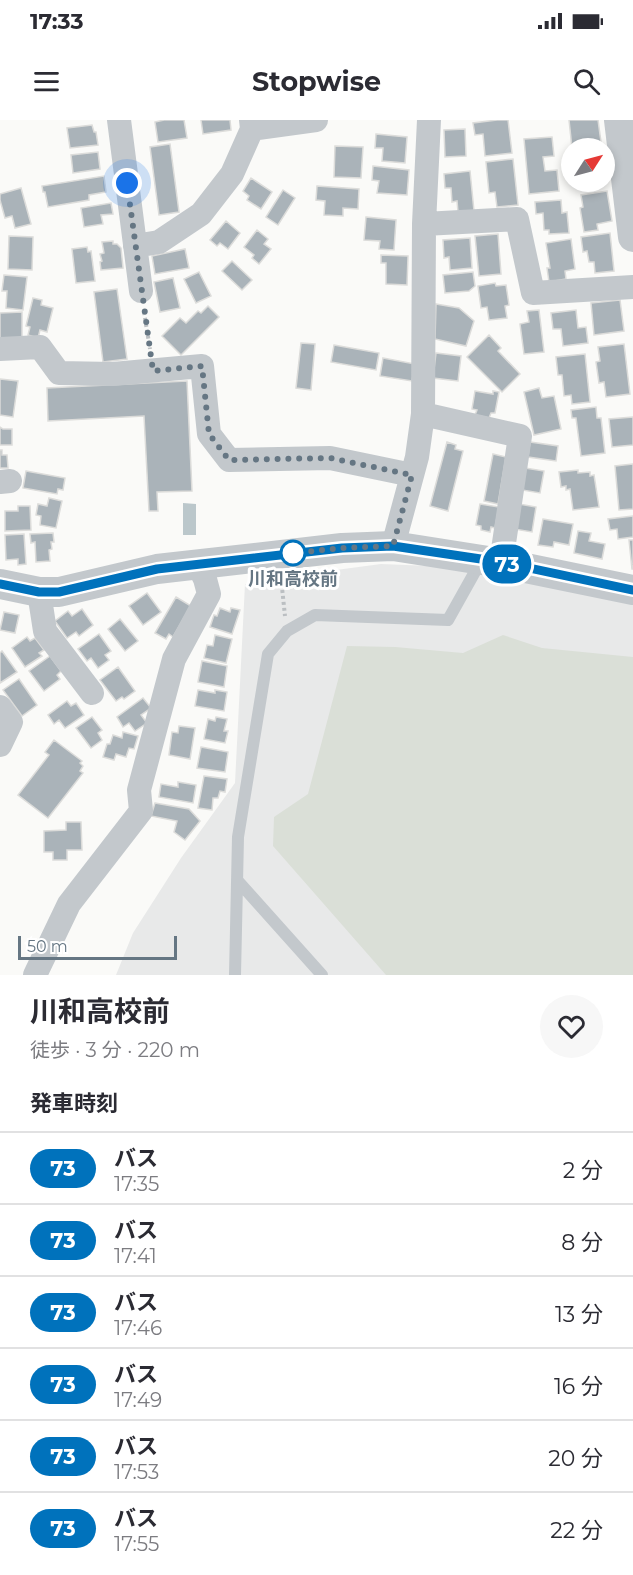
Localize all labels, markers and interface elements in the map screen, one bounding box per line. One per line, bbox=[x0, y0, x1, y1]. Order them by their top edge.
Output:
text: 17:33 bbox=[30, 8, 84, 35]
icon: menu bbox=[30, 65, 63, 98]
text: Stopwise bbox=[252, 65, 381, 98]
icon: search bbox=[570, 65, 603, 98]
north arrow bbox=[561, 138, 615, 192]
map controls bbox=[561, 138, 615, 192]
your location bbox=[112, 168, 142, 198]
marker: 川和高校前 bbox=[280, 540, 306, 566]
line badge: 73 bbox=[480, 544, 534, 584]
text: 73 bbox=[494, 552, 520, 577]
place label: 川和高校前 bbox=[248, 568, 338, 590]
scale bar bbox=[18, 933, 177, 960]
text: 50 m bbox=[27, 937, 68, 956]
text: 川和高校前 bbox=[30, 994, 170, 1028]
button: heart bbox=[540, 995, 603, 1058]
text: 徒歩 · 3 分 · 220 m bbox=[30, 1038, 200, 1062]
text: 発車時刻 bbox=[30, 1090, 118, 1117]
text: バス bbox=[114, 1145, 158, 1172]
text: 73 bbox=[50, 1156, 76, 1181]
text: 2 分 bbox=[563, 1157, 603, 1184]
text: 17:35 bbox=[114, 1172, 159, 1196]
text: バス bbox=[114, 1217, 158, 1244]
text: 73 bbox=[50, 1228, 76, 1253]
text: 8 分 bbox=[561, 1229, 603, 1256]
text: 17:41 bbox=[114, 1244, 157, 1268]
text: バス bbox=[114, 1289, 158, 1316]
text: 73 bbox=[50, 1300, 76, 1325]
text: 13 分 bbox=[555, 1301, 603, 1328]
text: 17:46 bbox=[114, 1316, 162, 1340]
text: バス bbox=[114, 1361, 158, 1388]
text: 73 bbox=[50, 1372, 76, 1397]
text: 16 分 bbox=[554, 1373, 603, 1400]
text: 17:49 bbox=[114, 1388, 162, 1412]
text: バス bbox=[114, 1433, 158, 1460]
text: 73 bbox=[50, 1444, 76, 1469]
text: 20 分 bbox=[548, 1445, 603, 1472]
text: 17:53 bbox=[114, 1460, 159, 1484]
text: バス bbox=[114, 1505, 158, 1532]
text: 73 bbox=[50, 1516, 76, 1541]
text: 22 分 bbox=[550, 1517, 603, 1544]
text: 17:55 bbox=[114, 1532, 159, 1556]

